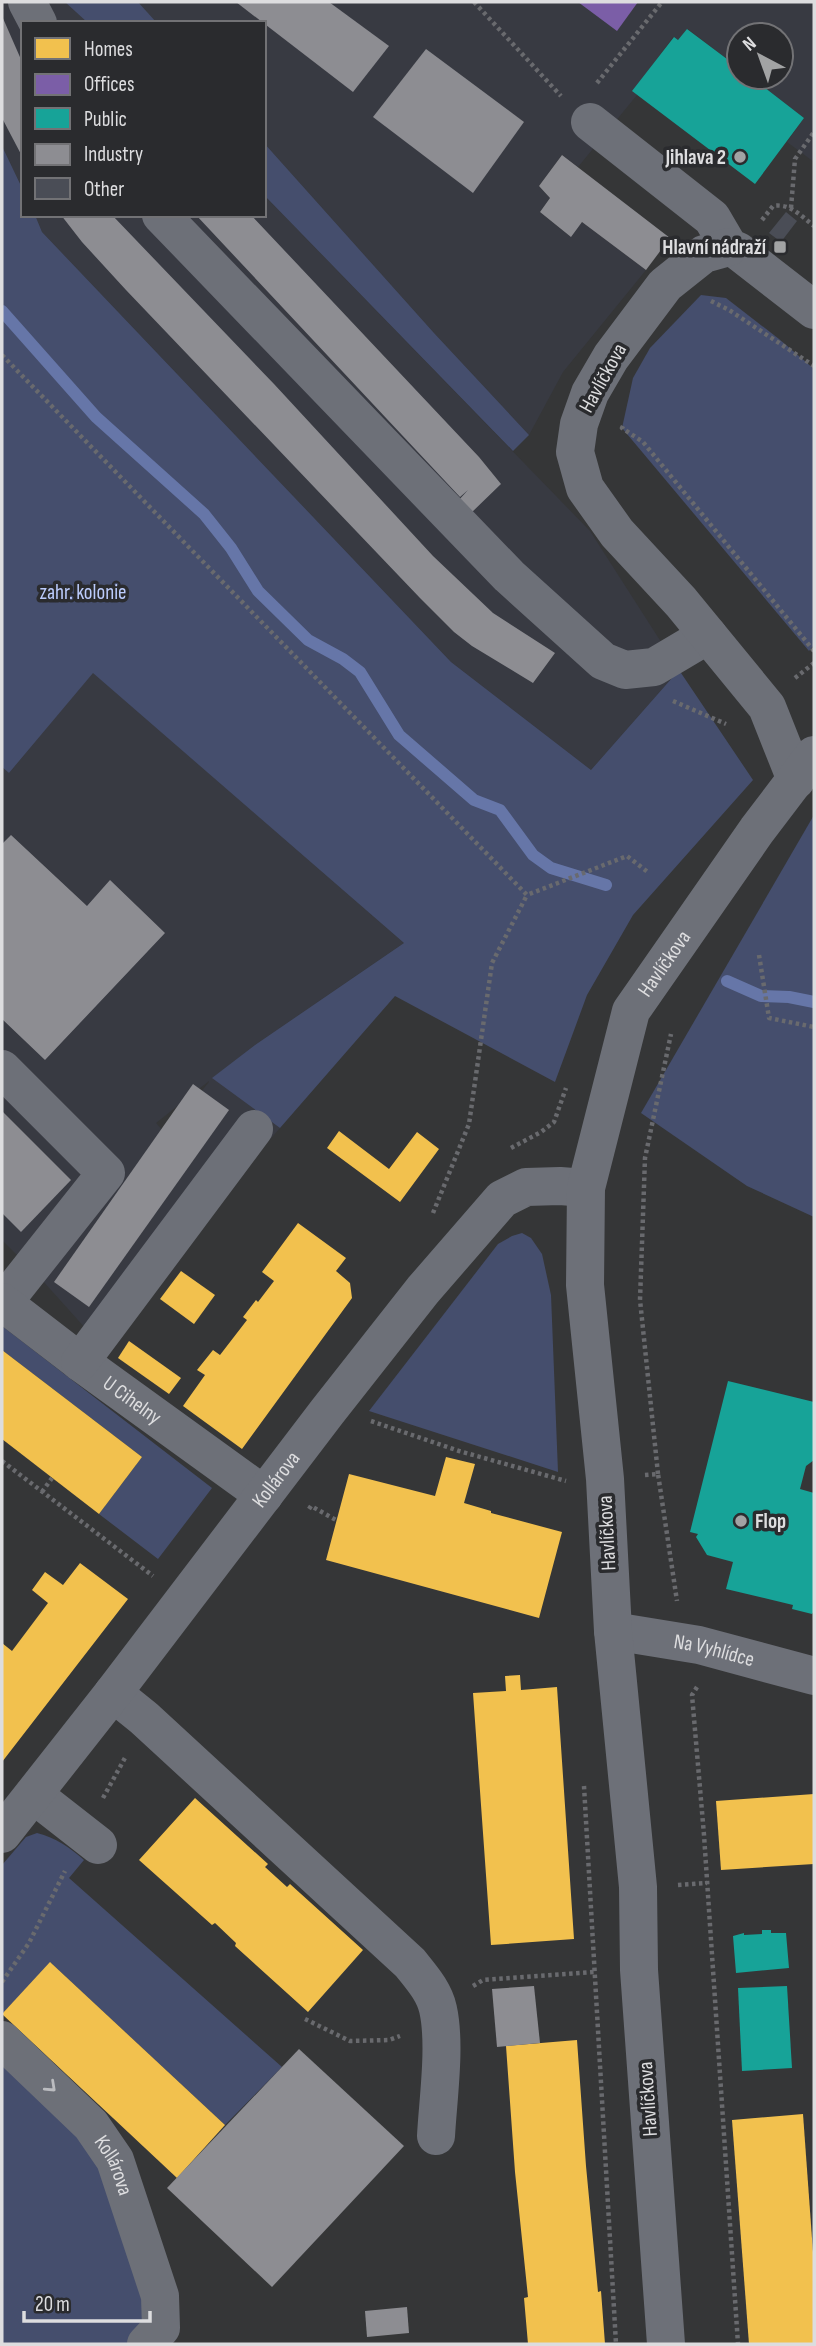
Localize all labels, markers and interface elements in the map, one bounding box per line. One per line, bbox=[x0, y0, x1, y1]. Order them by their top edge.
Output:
legend bbox=[21, 21, 266, 217]
north arrow bbox=[725, 21, 795, 91]
text: N bbox=[738, 32, 761, 56]
text: Homes bbox=[84, 37, 133, 62]
text: Offices bbox=[84, 72, 135, 97]
text: Public bbox=[84, 107, 127, 132]
text: Industry bbox=[84, 142, 143, 167]
place label: Jihlava 2 bbox=[664, 145, 726, 170]
marker: Jihlava 2 bbox=[732, 149, 748, 165]
text: Other bbox=[84, 177, 124, 202]
place label: Hlavní nádraží bbox=[662, 235, 767, 260]
marker: Hlavní nádraží bbox=[772, 239, 788, 255]
street label: Havlíčkova bbox=[574, 339, 632, 417]
park label: zahr. kolonie bbox=[39, 580, 127, 605]
street label: Havlíčkova bbox=[632, 925, 696, 1001]
street label: U Cihelny bbox=[98, 1370, 167, 1429]
street label: Kollárova bbox=[246, 1446, 305, 1512]
street label: Havlíčkova bbox=[593, 1495, 621, 1571]
place label: Flop bbox=[755, 1509, 786, 1534]
marker: Flop bbox=[733, 1513, 749, 1529]
street label: Na Vyhlídce bbox=[672, 1629, 757, 1672]
street label: Havlíčkova bbox=[633, 2061, 663, 2137]
one-way arrow bbox=[43, 2079, 56, 2091]
street label: Kollárova bbox=[89, 2130, 138, 2199]
scale bar bbox=[24, 2280, 150, 2324]
text: 20 m bbox=[35, 2292, 70, 2317]

